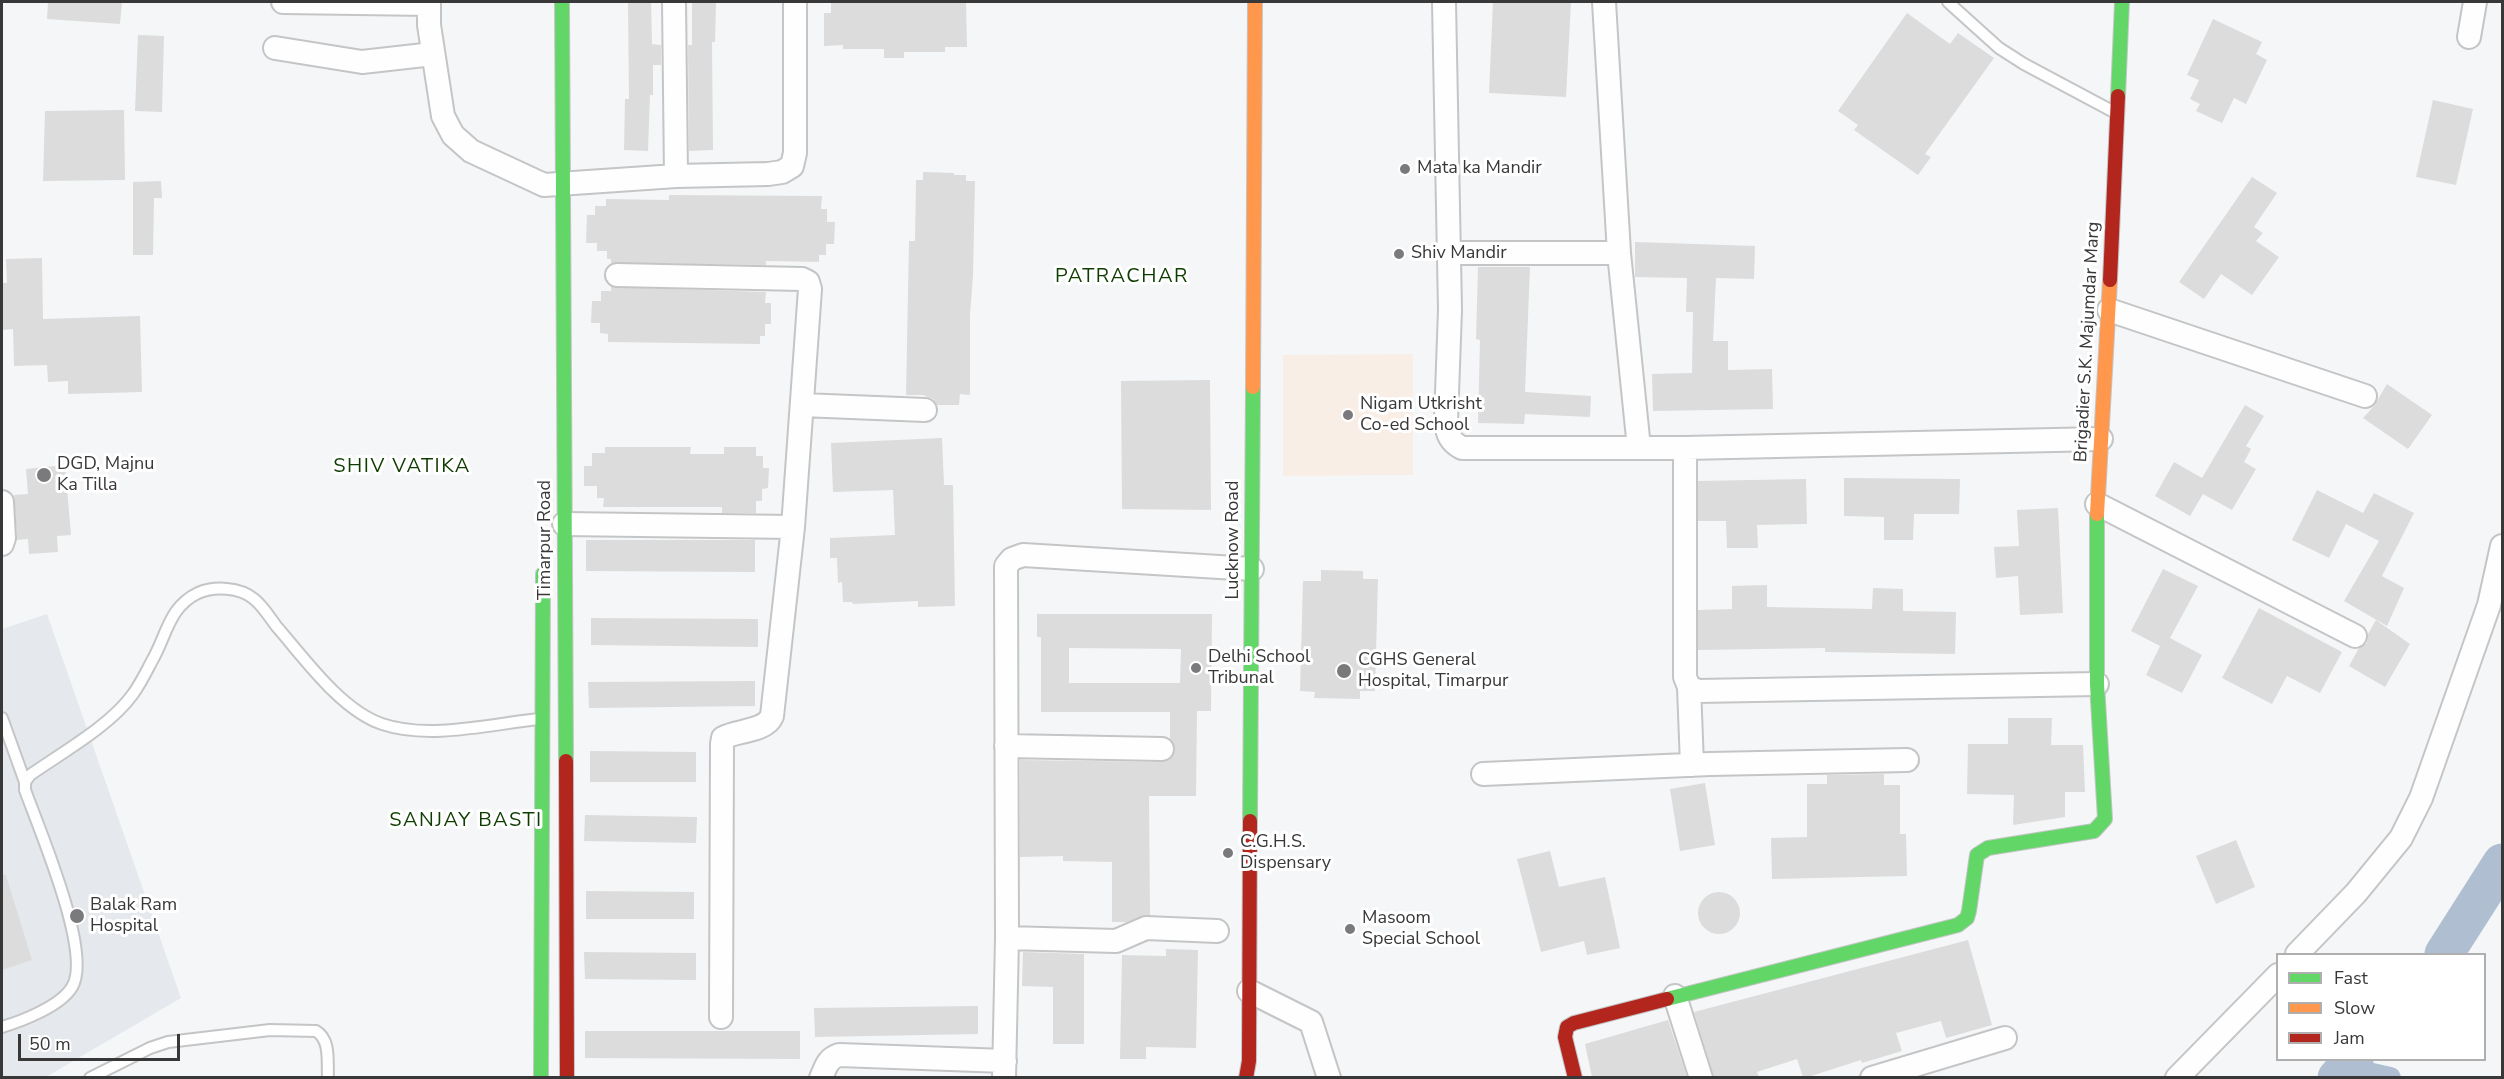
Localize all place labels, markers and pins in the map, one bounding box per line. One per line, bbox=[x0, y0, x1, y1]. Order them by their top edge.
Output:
place label: Mata ka Mandir bbox=[1417, 158, 1542, 180]
marker: Mata ka Mandir bbox=[1398, 162, 1412, 176]
place label: Shiv Mandir bbox=[1411, 243, 1507, 265]
marker: Shiv Mandir bbox=[1392, 247, 1406, 261]
place label: Nigam Utkrisht Co-ed School bbox=[1360, 394, 1482, 436]
marker: Nigam Utkrisht Co-ed School bbox=[1341, 408, 1355, 422]
place label: DGD, Majnu Ka Tilla bbox=[57, 454, 154, 496]
marker: DGD, Majnu Ka Tilla bbox=[35, 466, 53, 484]
place label: Delhi School Tribunal bbox=[1208, 647, 1310, 690]
place label: CGHS General Hospital, Timarpur bbox=[1358, 650, 1509, 692]
marker: Delhi School Tribunal bbox=[1189, 661, 1203, 675]
marker: CGHS General Hospital, Timarpur bbox=[1335, 662, 1353, 680]
place label: C.G.H.S. Dispensary bbox=[1240, 832, 1331, 874]
marker: C.G.H.S. Dispensary bbox=[1221, 846, 1235, 860]
place label: Balak Ram Hospital bbox=[90, 895, 177, 938]
marker: Balak Ram Hospital bbox=[68, 907, 86, 925]
place label: Masoom Special School bbox=[1362, 908, 1480, 950]
marker: Masoom Special School bbox=[1343, 922, 1357, 936]

